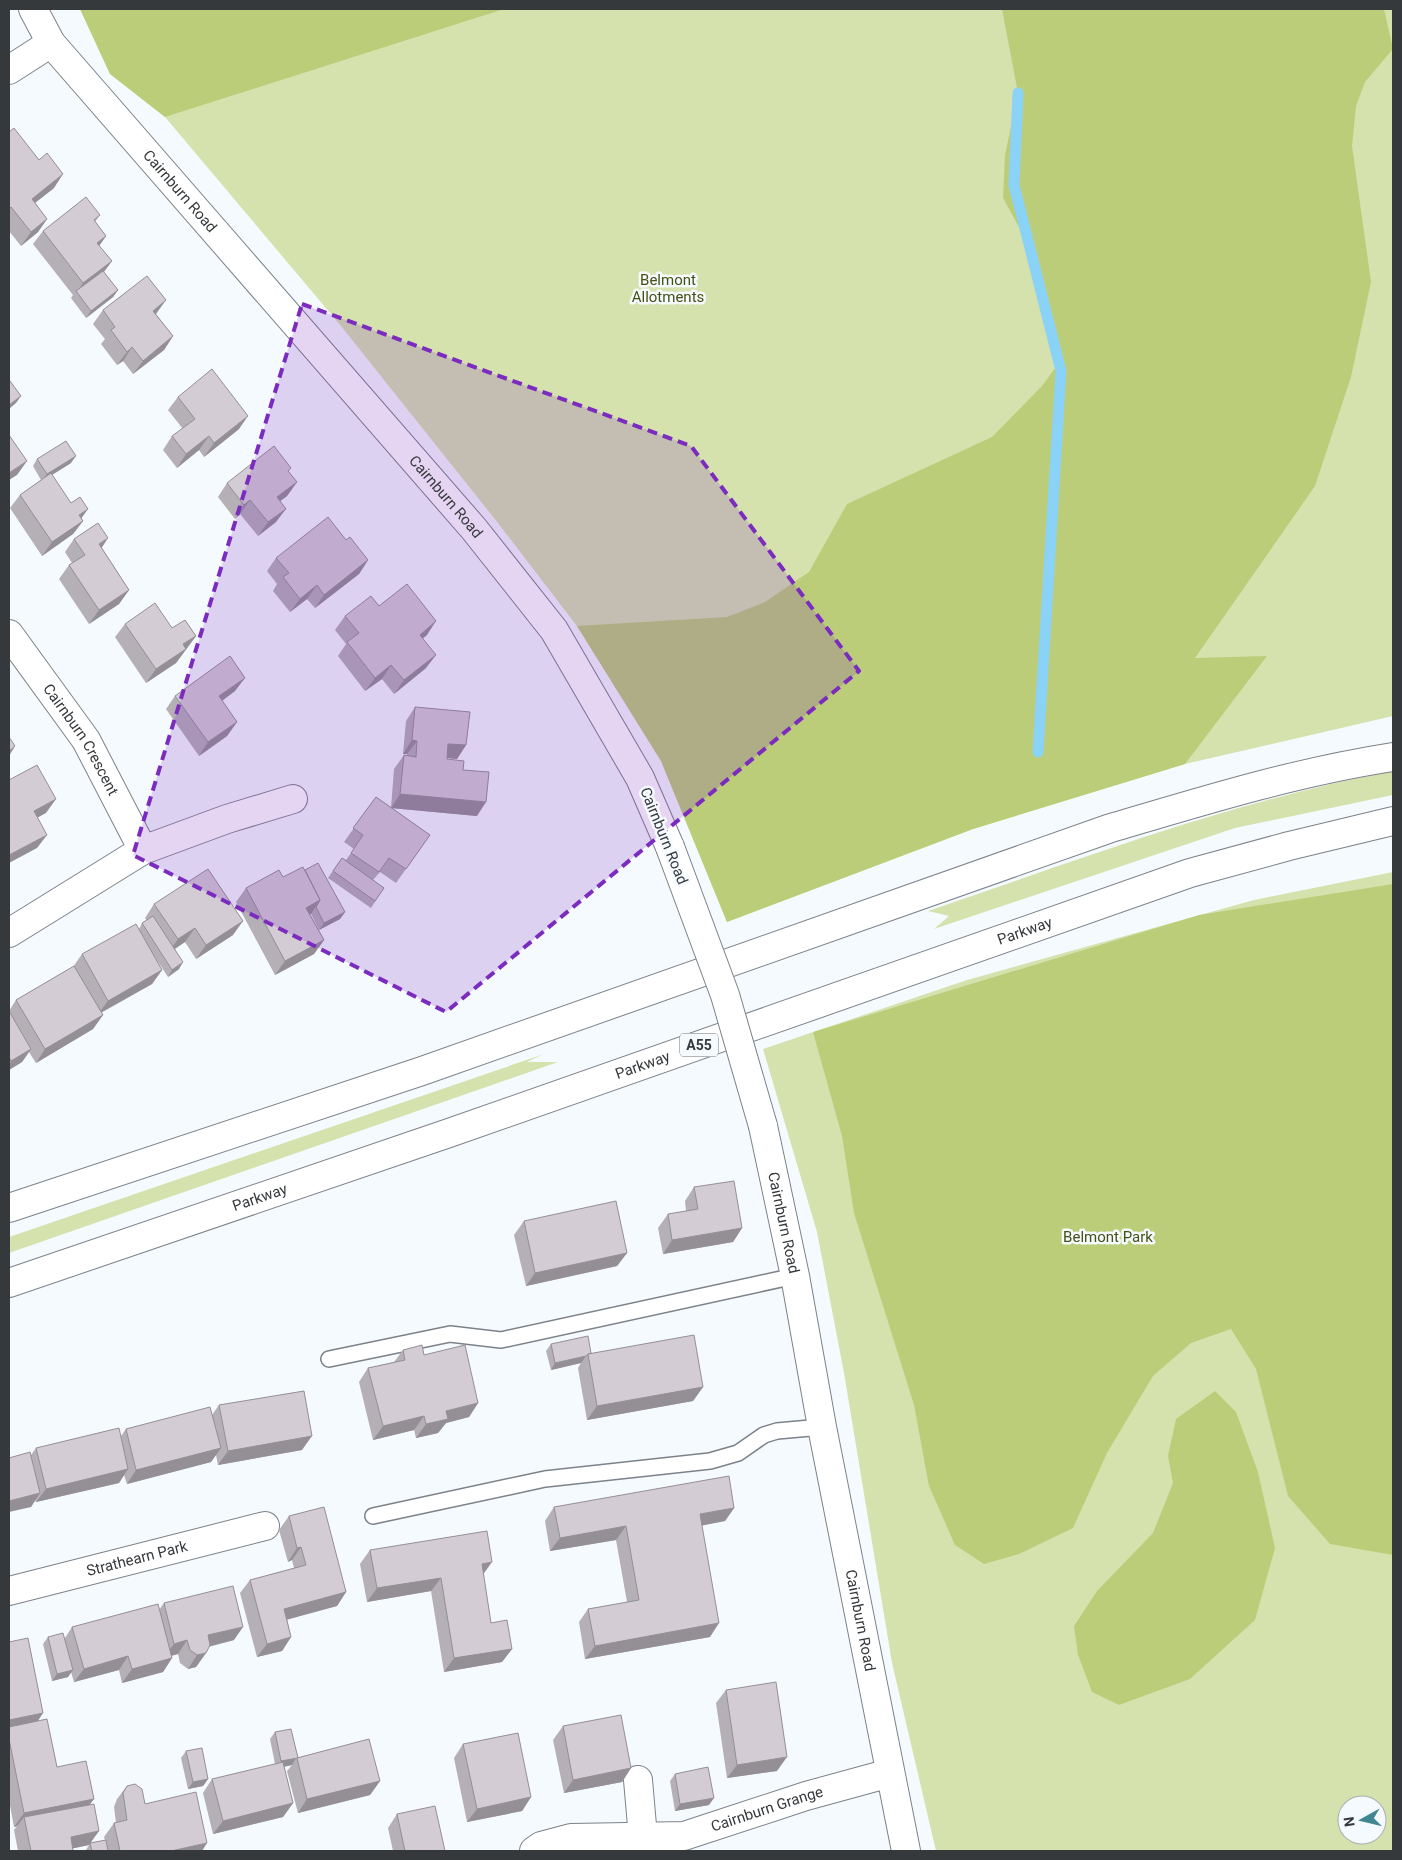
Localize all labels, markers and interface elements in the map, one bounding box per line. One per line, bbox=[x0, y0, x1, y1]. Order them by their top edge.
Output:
street label: Cairnburn Road bbox=[139, 146, 221, 236]
park label: Belmont Allotments bbox=[632, 271, 704, 306]
street label: Cairnburn Road bbox=[405, 452, 487, 542]
street label: Cairnburn Crescent bbox=[39, 680, 122, 798]
street label: Cairnburn Road bbox=[636, 785, 692, 887]
street label: Parkway bbox=[995, 913, 1054, 949]
road number: A55 bbox=[680, 1034, 718, 1056]
street label: Parkway bbox=[613, 1047, 672, 1083]
street label: Cairnburn Road bbox=[764, 1170, 803, 1275]
street label: Parkway bbox=[230, 1180, 290, 1215]
park label: Belmont Park bbox=[1063, 1228, 1153, 1246]
street label: Strathearn Park bbox=[85, 1537, 190, 1580]
street label: Cairnburn Road bbox=[841, 1568, 879, 1673]
street label: Cairnburn Grange bbox=[709, 1783, 825, 1836]
north arrow bbox=[1337, 1795, 1387, 1845]
text: N bbox=[1341, 1816, 1358, 1828]

